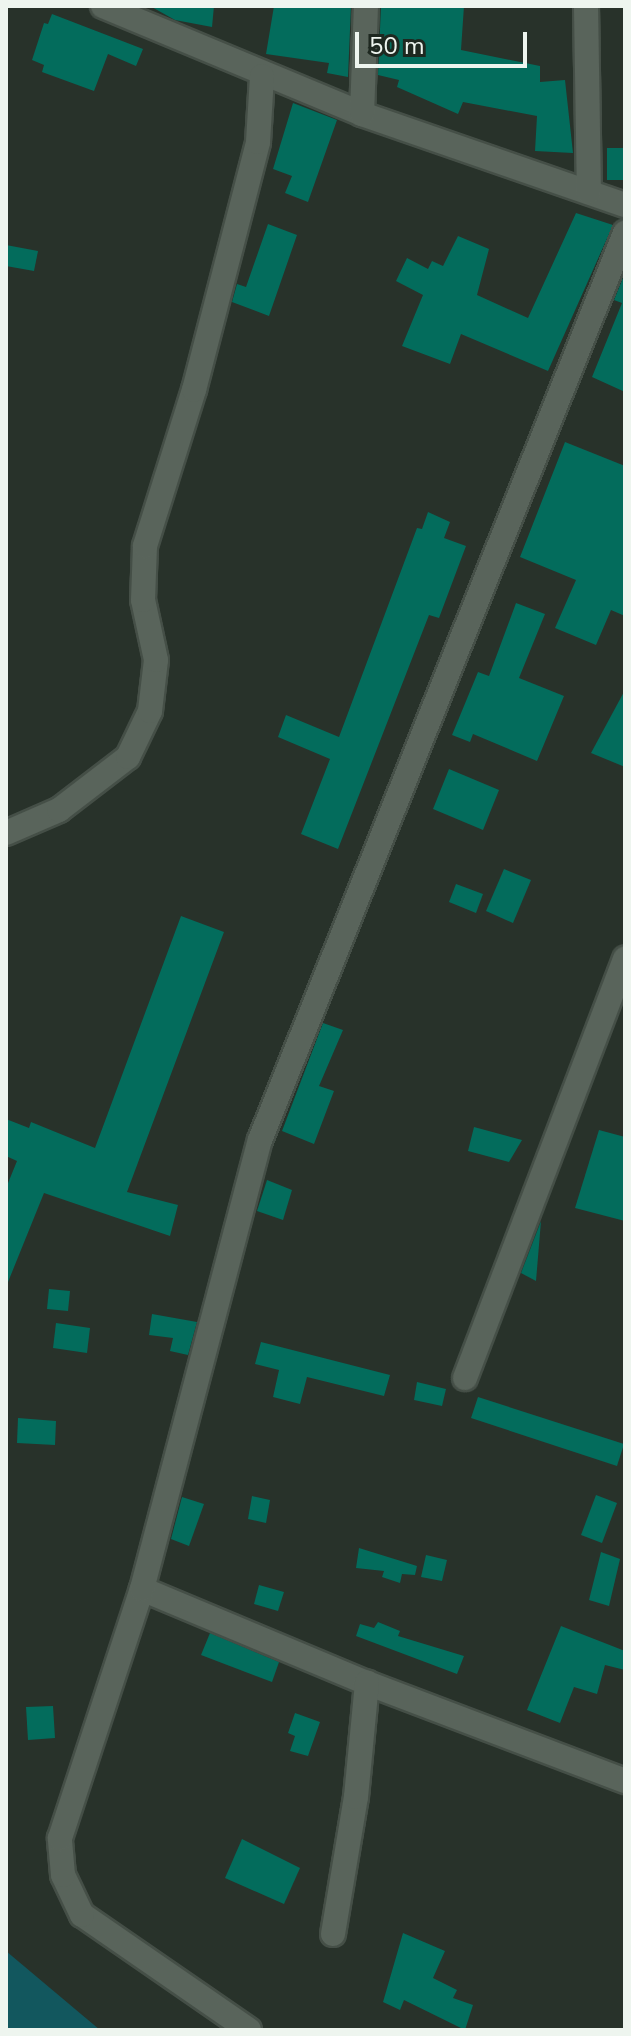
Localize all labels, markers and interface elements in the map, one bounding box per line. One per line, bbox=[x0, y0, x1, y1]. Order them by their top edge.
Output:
scale bar bbox=[359, 16, 531, 66]
text: 50 m bbox=[369, 30, 425, 62]

